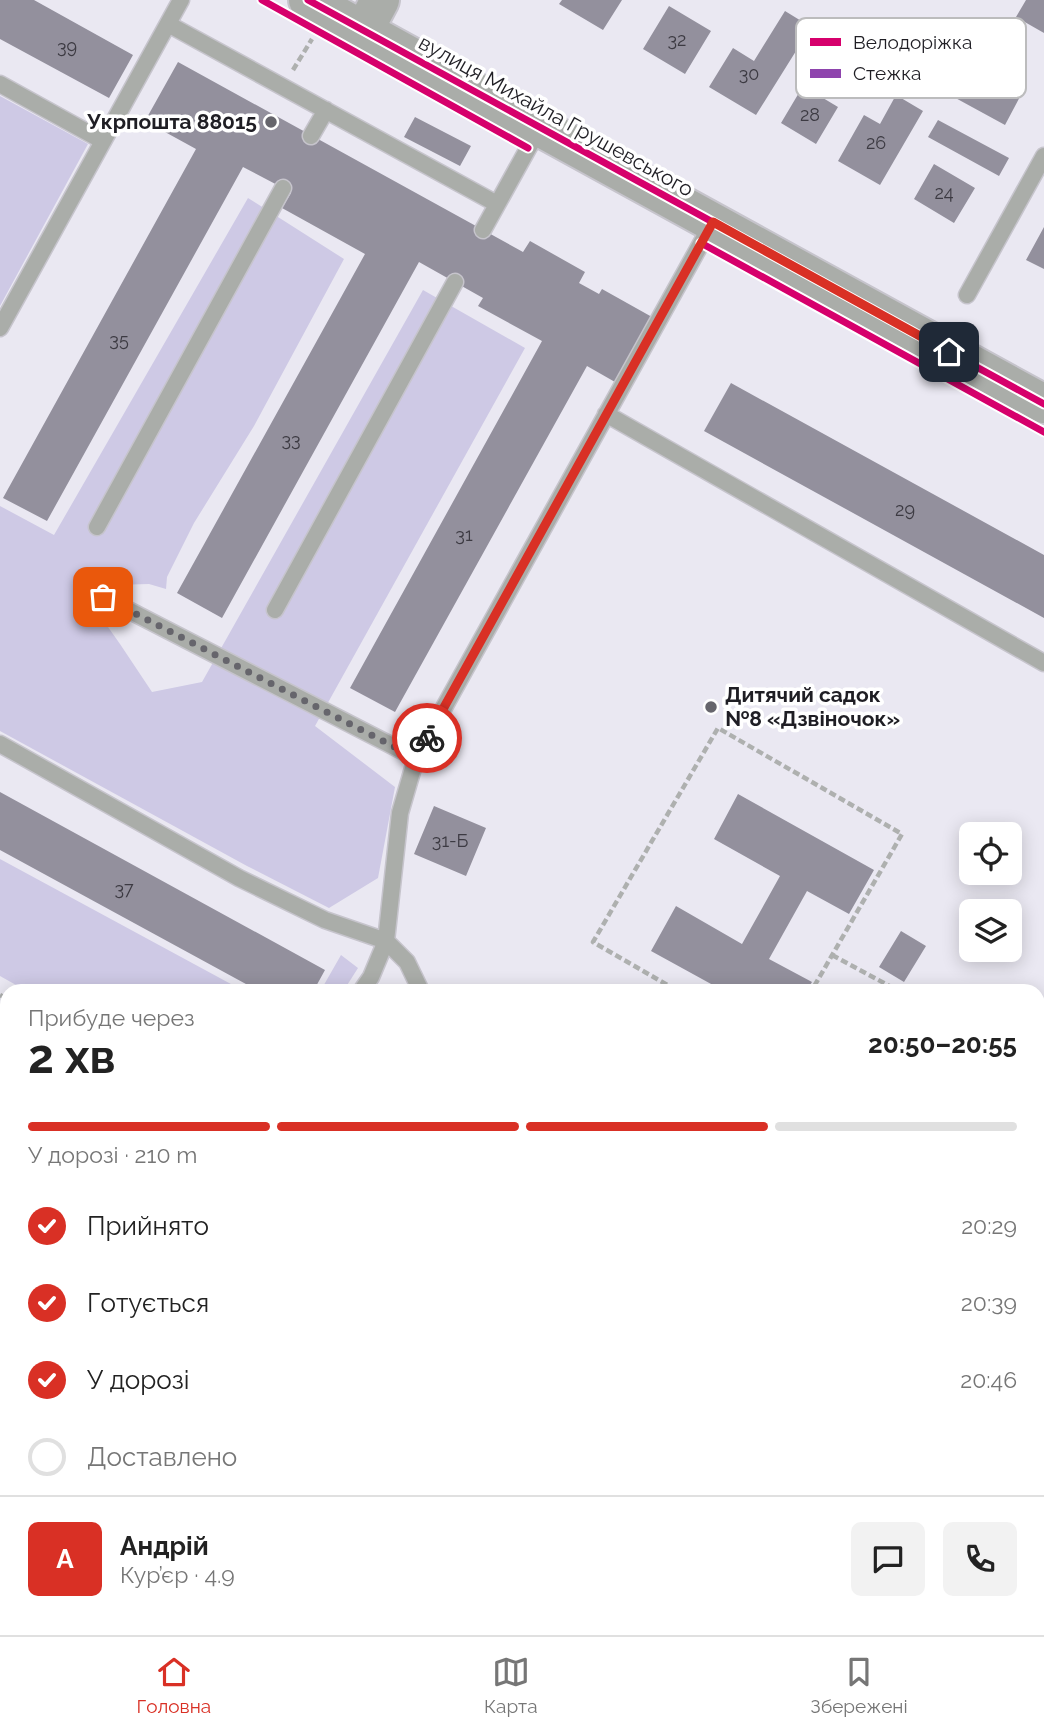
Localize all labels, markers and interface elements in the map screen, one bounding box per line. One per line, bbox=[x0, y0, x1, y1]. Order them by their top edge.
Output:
legend bbox=[796, 18, 1026, 98]
street label: вулиця Михайла Грушевського bbox=[415, 29, 698, 202]
house number: 32 bbox=[668, 29, 687, 50]
text: Велодоріжка bbox=[853, 31, 972, 53]
house number: 39 bbox=[57, 36, 77, 57]
text: Стежка bbox=[853, 62, 921, 84]
house number: 30 bbox=[739, 63, 759, 84]
house number: 28 bbox=[800, 104, 820, 125]
place label: Укрпошта 88015 bbox=[86, 109, 257, 134]
marker: Укрпошта 88015 bbox=[263, 114, 279, 130]
house number: 26 bbox=[866, 132, 886, 153]
house number: 24 bbox=[934, 182, 954, 203]
pin bbox=[919, 322, 979, 382]
house number: 35 bbox=[109, 329, 129, 350]
icon: home bbox=[930, 333, 968, 371]
house number: 33 bbox=[281, 429, 301, 450]
house number: 29 bbox=[895, 499, 915, 520]
house number: 31 bbox=[455, 524, 473, 545]
pin bbox=[73, 567, 133, 627]
icon: bag bbox=[84, 578, 122, 616]
place label: Дитячий садок №8 «Дзвіночок» bbox=[725, 682, 900, 731]
marker: Дитячий садок №8 «Дзвіночок» bbox=[703, 699, 719, 715]
courier bbox=[392, 703, 462, 773]
icon: bike bbox=[408, 719, 446, 757]
map controls bbox=[959, 822, 1022, 962]
button: locate bbox=[959, 822, 1022, 885]
house number: 31-Б bbox=[432, 830, 468, 851]
house number: 37 bbox=[114, 878, 134, 899]
button: layers bbox=[959, 899, 1022, 962]
text: Прибуде через bbox=[28, 1004, 195, 1031]
text: 20:50–20:55 bbox=[868, 1029, 1017, 1059]
text: 2 хв bbox=[28, 1030, 115, 1084]
text: У дорозі · 210 m bbox=[28, 1141, 198, 1168]
icon: check bbox=[28, 1207, 66, 1245]
text: Прийнято bbox=[87, 1211, 209, 1241]
text: 20:29 bbox=[961, 1212, 1017, 1239]
icon: check bbox=[28, 1284, 66, 1322]
text: Готується bbox=[87, 1288, 209, 1318]
text: 20:39 bbox=[961, 1289, 1017, 1316]
icon: check bbox=[28, 1361, 66, 1399]
text: У дорозі bbox=[87, 1365, 189, 1395]
text: 20:46 bbox=[960, 1366, 1017, 1393]
text: Доставлено bbox=[87, 1442, 237, 1472]
button: chat bbox=[851, 1522, 925, 1596]
button: phone bbox=[943, 1522, 1017, 1596]
text: Андрій bbox=[120, 1531, 209, 1561]
text: А bbox=[56, 1544, 74, 1574]
text: Кур’єр · 4.9 bbox=[120, 1561, 235, 1588]
tab: Головна bbox=[136, 1653, 211, 1717]
tab: Карта bbox=[484, 1653, 538, 1717]
tab: Збережені bbox=[810, 1653, 908, 1717]

